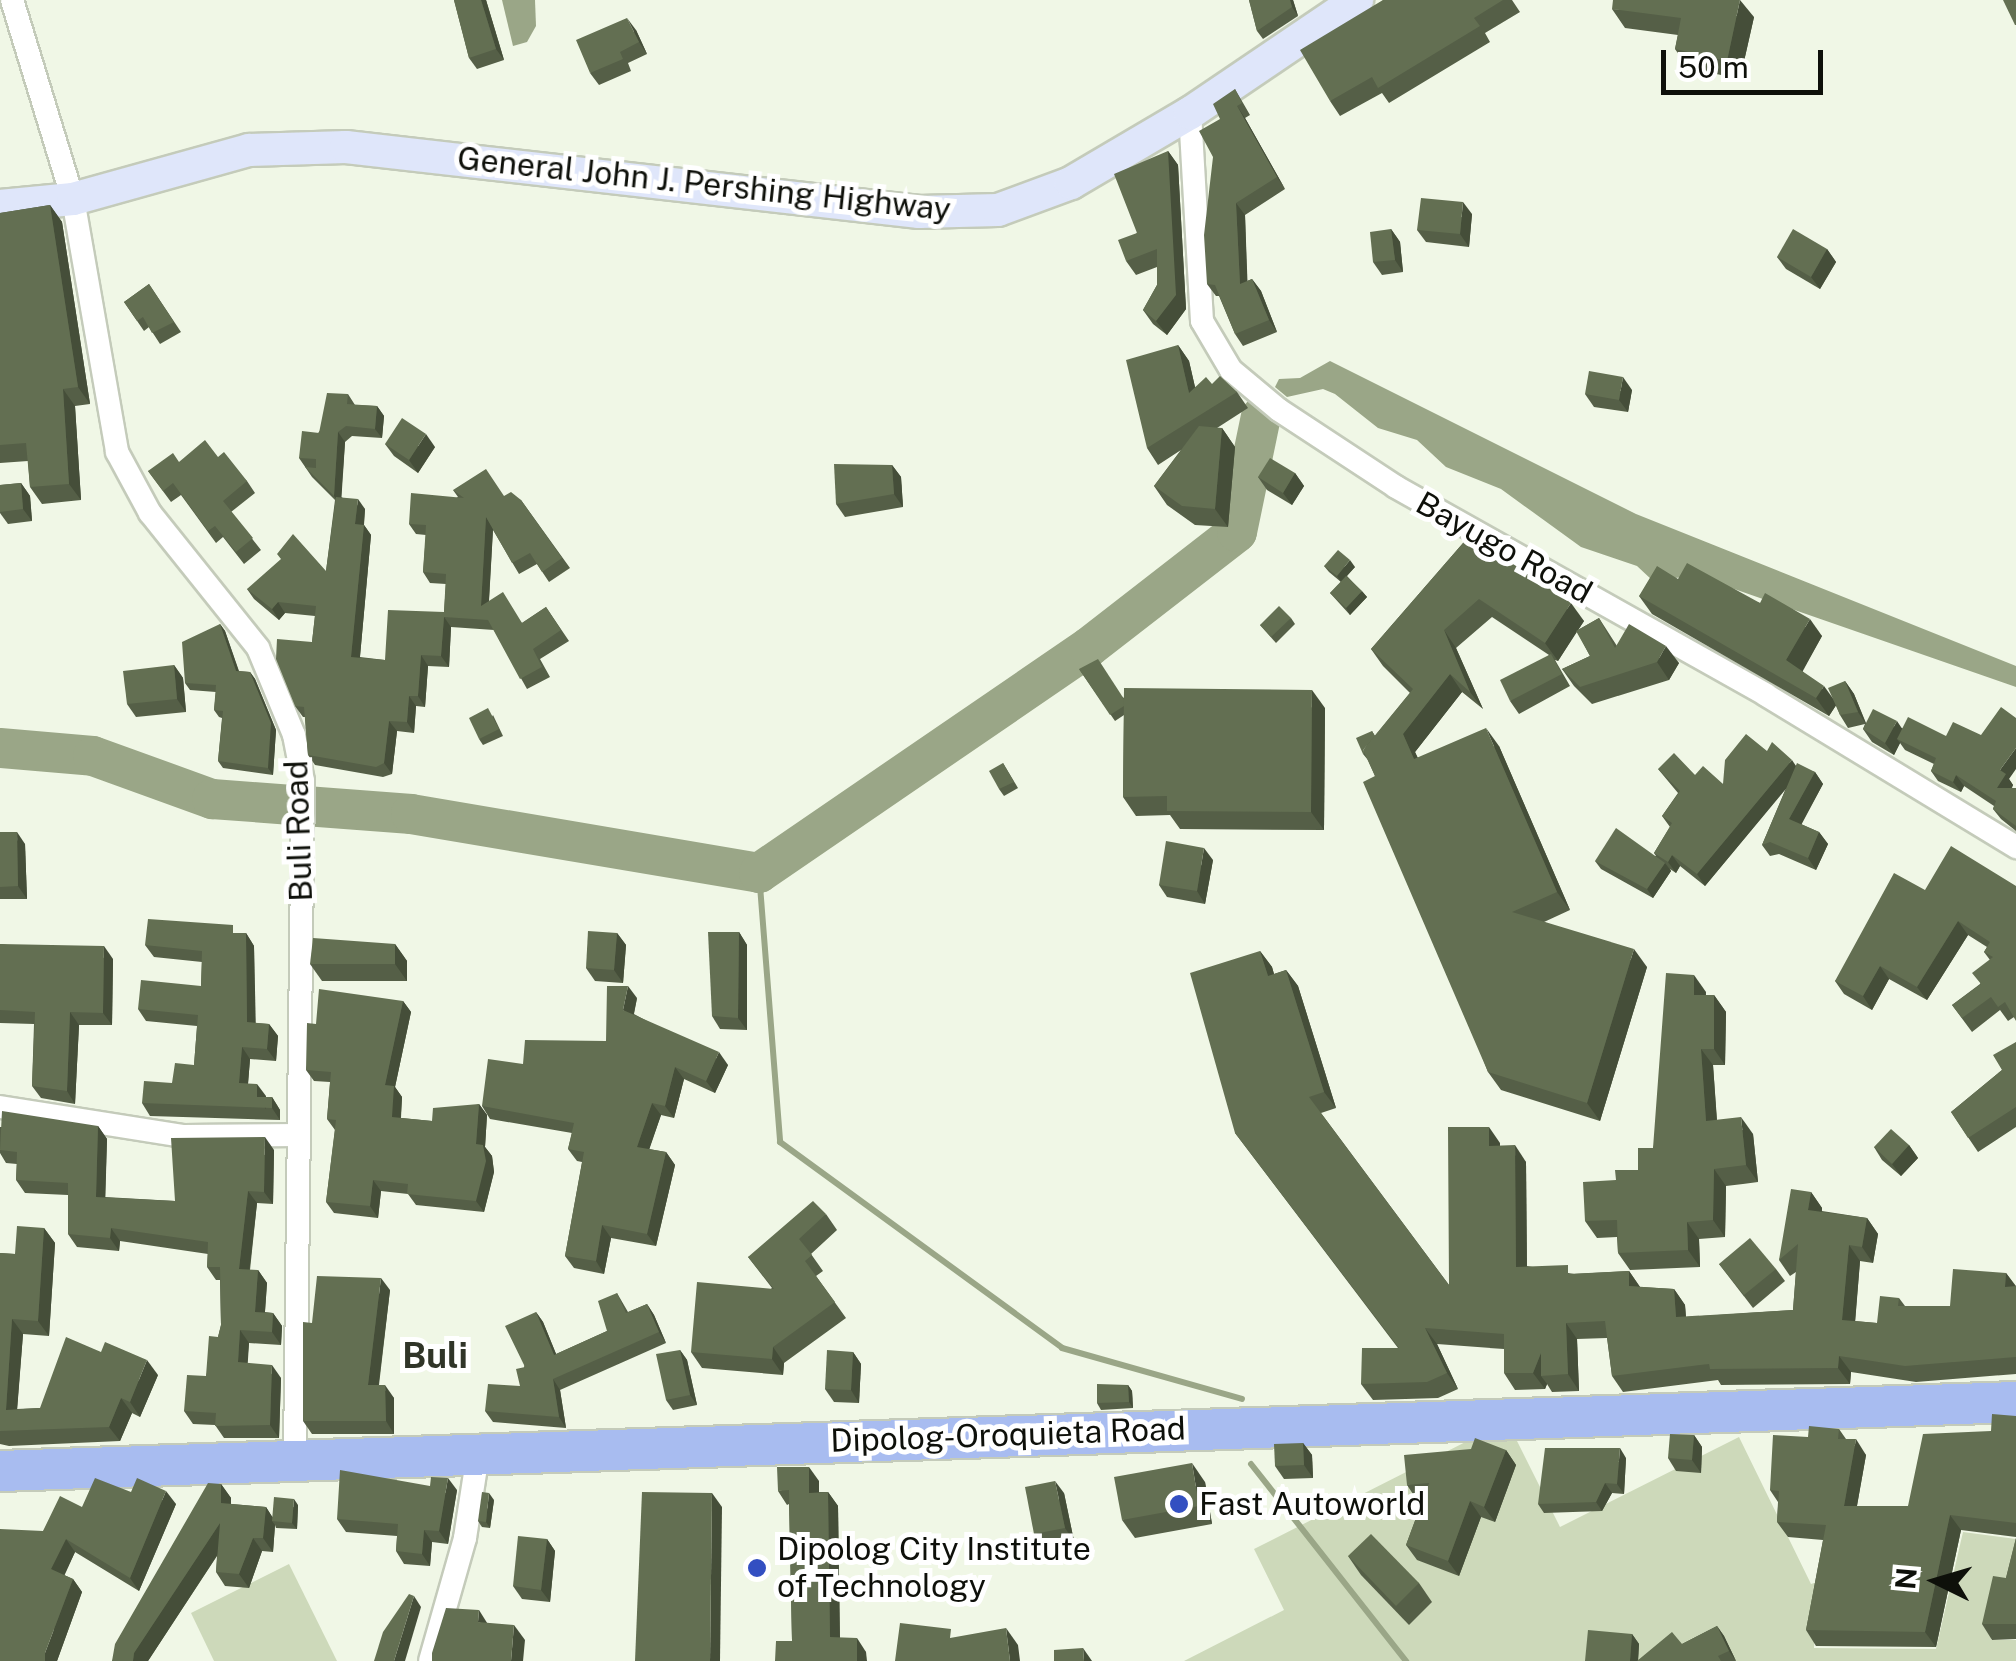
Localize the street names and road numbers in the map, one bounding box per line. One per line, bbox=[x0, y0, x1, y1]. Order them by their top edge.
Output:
street label: General John J. Pershing Highway bbox=[455, 139, 953, 229]
street label: Bayugo Road bbox=[1409, 484, 1599, 612]
street label: Buli Road bbox=[277, 760, 321, 902]
street label: Dipolog-Oroquieta Road bbox=[830, 1410, 1186, 1460]

